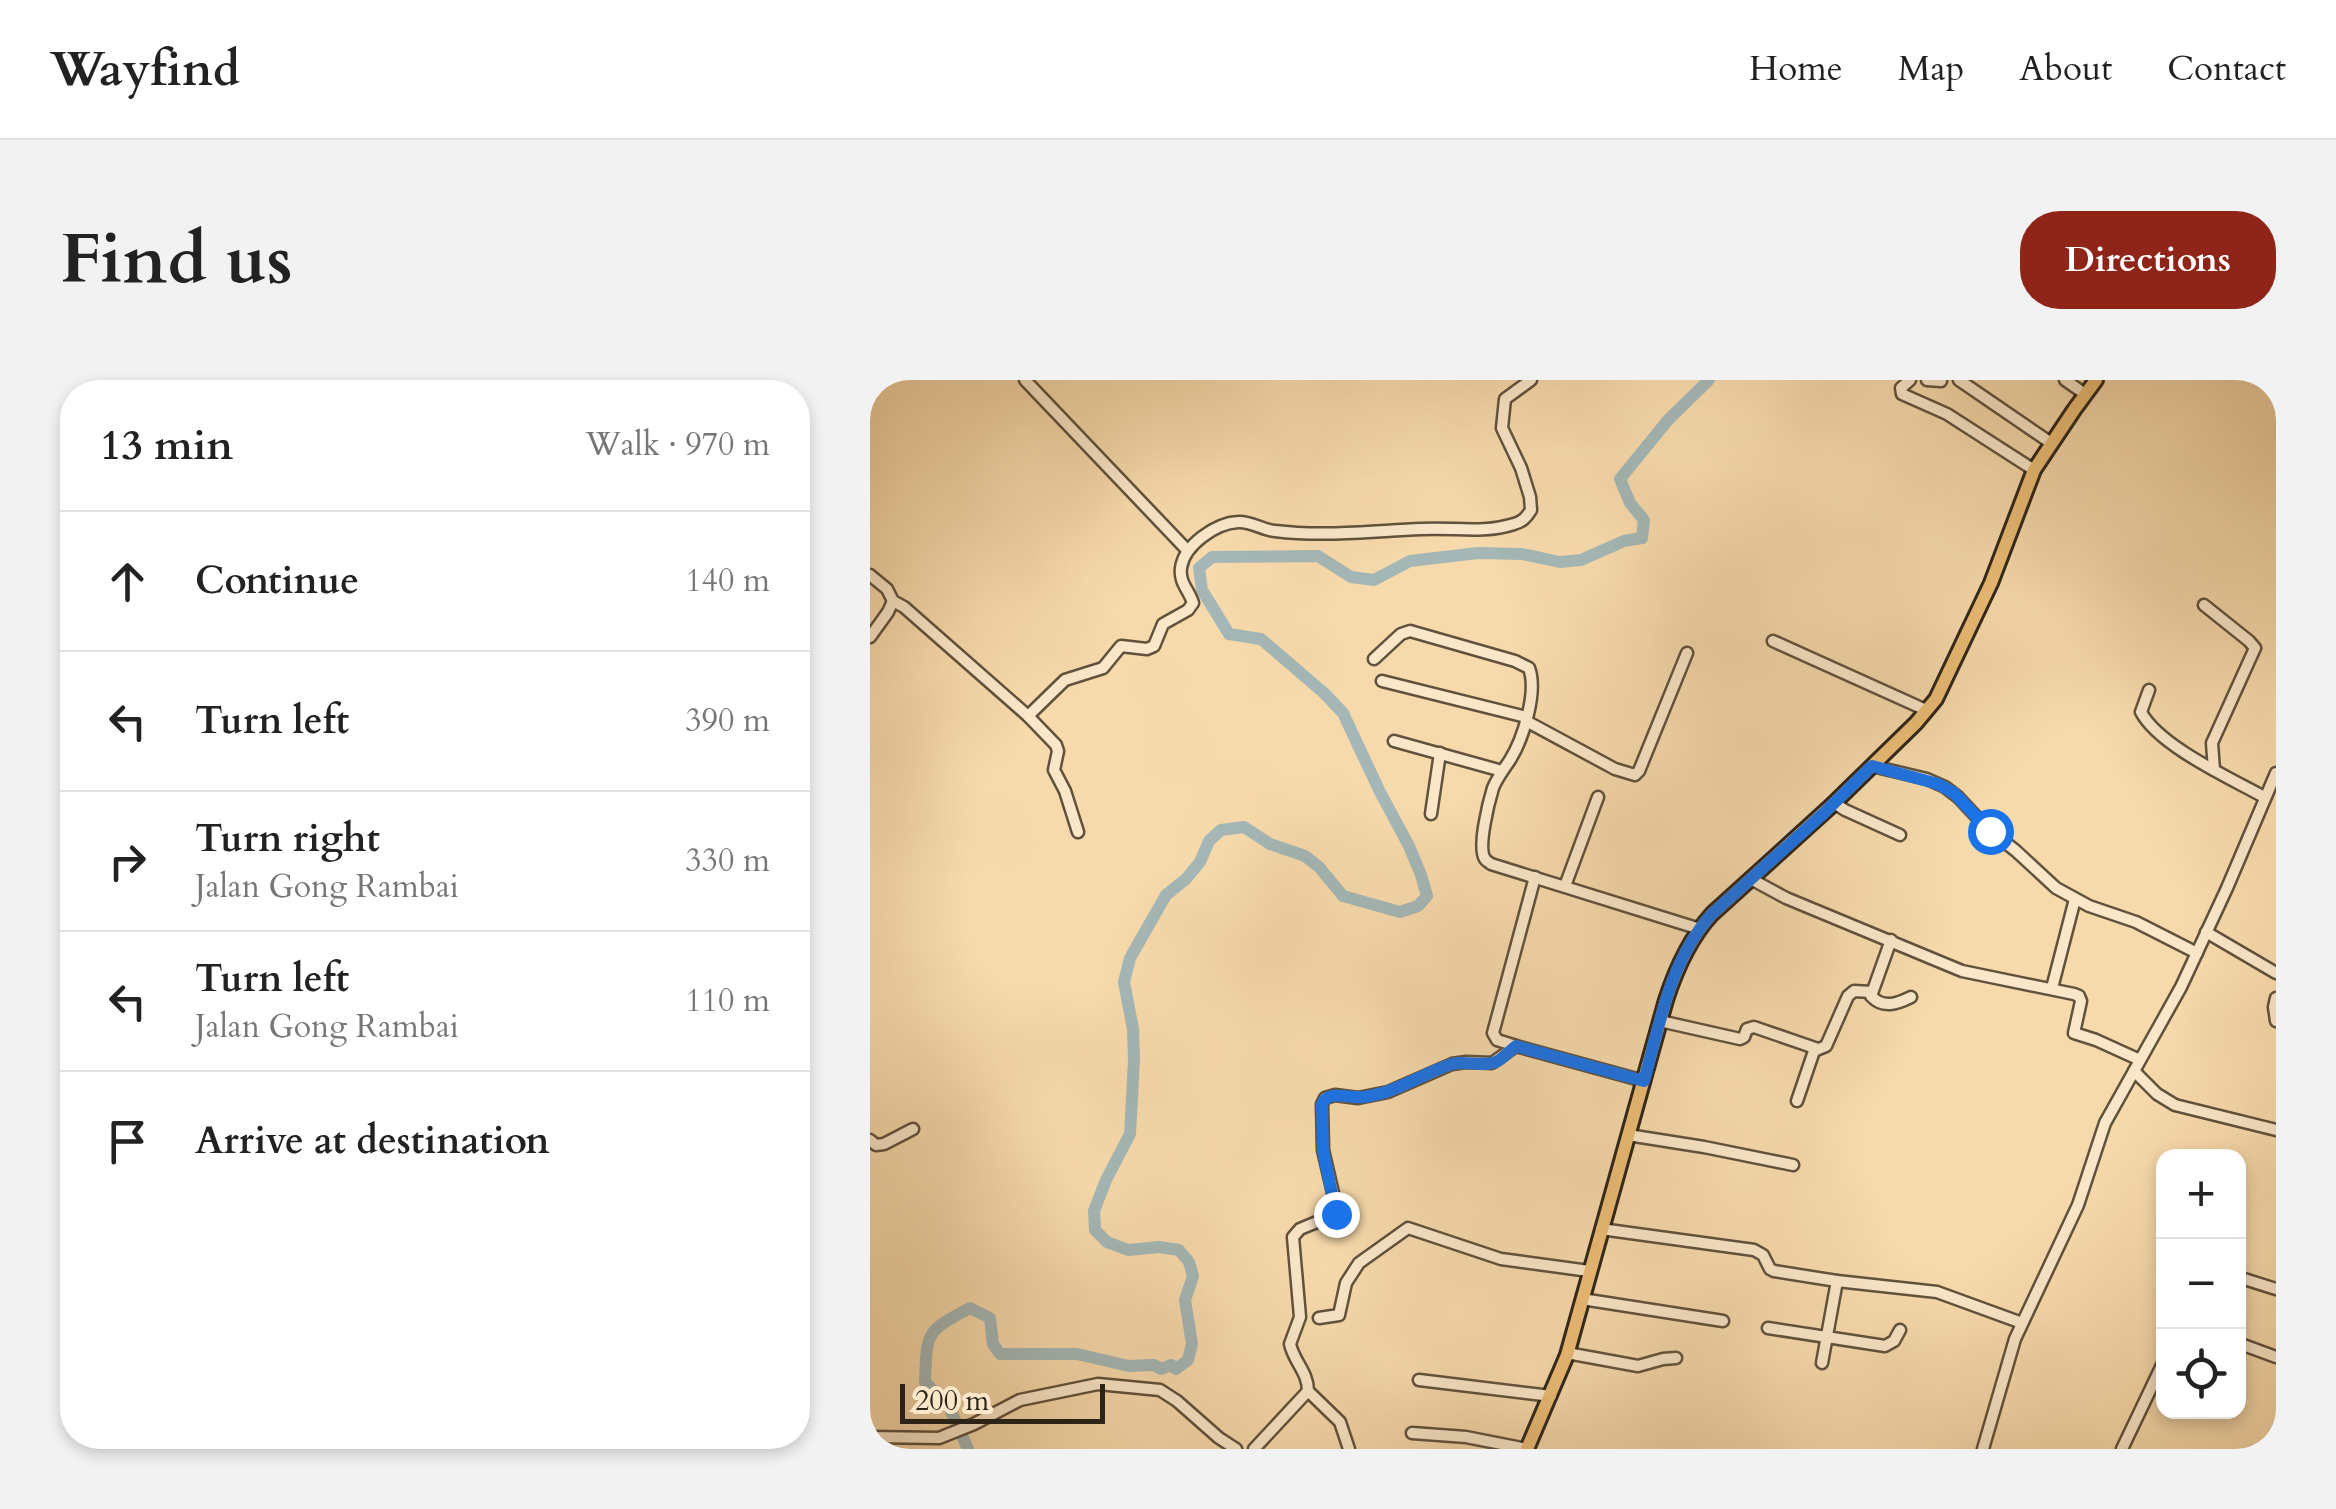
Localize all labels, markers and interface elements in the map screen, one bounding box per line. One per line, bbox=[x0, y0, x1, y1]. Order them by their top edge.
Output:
text: Wayfind bbox=[50, 37, 240, 102]
text: Home bbox=[1749, 45, 1843, 93]
text: Map bbox=[1898, 45, 1964, 93]
text: About bbox=[2019, 45, 2112, 93]
text: Contact bbox=[2167, 45, 2286, 93]
button: Directions bbox=[2020, 211, 2276, 309]
text: Find us bbox=[60, 213, 293, 307]
text: 13 min bbox=[100, 417, 233, 474]
text: Walk · 970 m bbox=[585, 423, 770, 467]
icon: ahead bbox=[100, 554, 155, 609]
text: Continue bbox=[195, 555, 359, 607]
text: 140 m bbox=[685, 559, 770, 603]
icon: left bbox=[100, 694, 155, 749]
text: Turn left bbox=[195, 695, 349, 747]
text: 390 m bbox=[685, 699, 770, 743]
route start bbox=[1968, 809, 2014, 855]
text: Turn right bbox=[195, 813, 380, 865]
icon: right bbox=[100, 834, 155, 889]
text: 330 m bbox=[685, 839, 770, 883]
text: Jalan Gong Rambai bbox=[195, 865, 459, 909]
text: Turn left bbox=[195, 953, 349, 1005]
icon: left bbox=[100, 974, 155, 1029]
text: 110 m bbox=[685, 979, 770, 1023]
text: Jalan Gong Rambai bbox=[195, 1005, 459, 1049]
icon: arrive bbox=[100, 1114, 155, 1169]
text: Arrive at destination bbox=[195, 1115, 550, 1167]
map controls bbox=[2156, 1149, 2246, 1419]
button: + bbox=[2156, 1149, 2246, 1239]
route end bbox=[1314, 1192, 1360, 1238]
button: − bbox=[2156, 1239, 2246, 1329]
button: locate bbox=[2156, 1329, 2246, 1419]
scale bar bbox=[900, 1379, 1105, 1424]
text: 200 m bbox=[915, 1382, 989, 1420]

